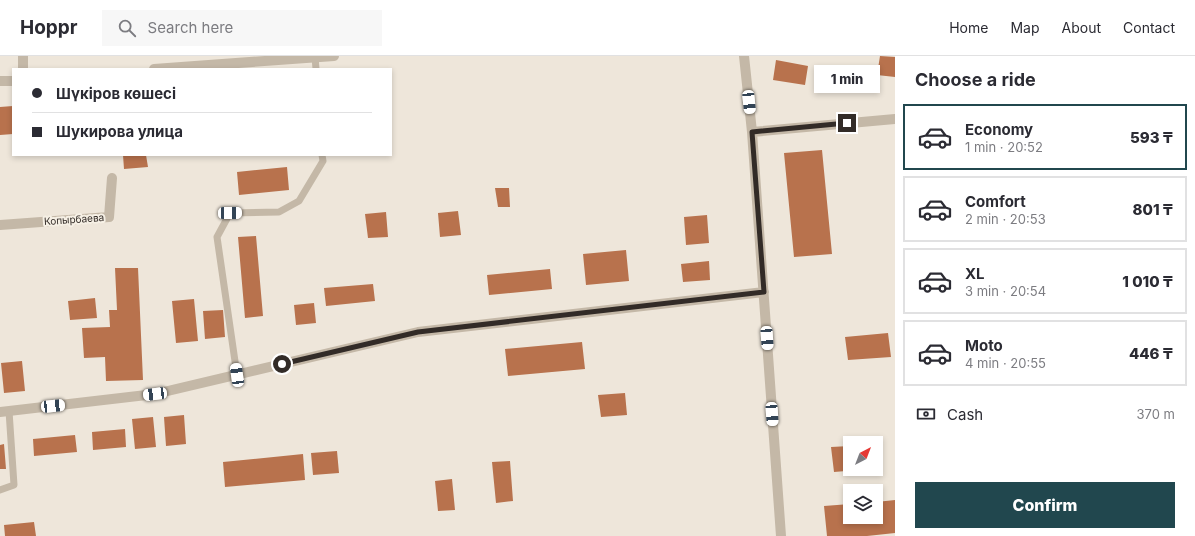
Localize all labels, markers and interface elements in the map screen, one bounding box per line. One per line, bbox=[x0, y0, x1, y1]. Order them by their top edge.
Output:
search box bbox=[102, 10, 382, 46]
text: Hoppr bbox=[20, 16, 78, 39]
icon: search bbox=[116, 17, 138, 39]
text: Search here bbox=[148, 18, 233, 37]
text: Home bbox=[949, 19, 988, 36]
text: Map bbox=[1010, 19, 1040, 36]
text: About bbox=[1062, 19, 1101, 36]
text: Contact bbox=[1123, 19, 1175, 36]
callout: 1 min bbox=[814, 65, 880, 93]
text: Choose a ride bbox=[915, 69, 1036, 90]
text: 1 min bbox=[831, 71, 863, 87]
text: Шүкіров көшесі bbox=[56, 84, 176, 103]
car bbox=[742, 89, 756, 115]
route end bbox=[838, 114, 856, 132]
icon: car bbox=[917, 119, 953, 155]
text: Economy bbox=[965, 120, 1033, 139]
text: Шукирова улица bbox=[56, 122, 183, 141]
text: 593 ₸ bbox=[1130, 128, 1173, 147]
text: 1 min · 20:52 bbox=[965, 139, 1043, 155]
icon: car bbox=[917, 191, 953, 227]
text: Comfort bbox=[965, 192, 1026, 211]
text: 801 ₸ bbox=[1133, 200, 1173, 219]
car bbox=[218, 207, 242, 219]
street label: Копырбаева bbox=[43, 211, 105, 227]
text: 2 min · 20:53 bbox=[965, 211, 1046, 227]
icon: car bbox=[917, 263, 953, 299]
text: XL bbox=[965, 264, 985, 283]
text: 1 010 ₸ bbox=[1122, 272, 1173, 291]
text: 3 min · 20:54 bbox=[965, 283, 1046, 299]
car bbox=[760, 326, 774, 350]
icon: car bbox=[917, 335, 953, 371]
text: Moto bbox=[965, 336, 1003, 355]
text: 446 ₸ bbox=[1129, 344, 1173, 363]
route start bbox=[273, 355, 291, 373]
text: 4 min · 20:55 bbox=[965, 355, 1046, 371]
car bbox=[229, 362, 245, 388]
car bbox=[142, 387, 168, 401]
car bbox=[40, 399, 66, 413]
car bbox=[765, 402, 779, 426]
icon: cash bbox=[915, 403, 937, 425]
text: Cash bbox=[947, 405, 983, 424]
text: 370 m bbox=[1137, 406, 1175, 422]
north arrow bbox=[843, 436, 883, 476]
map controls bbox=[843, 436, 883, 524]
button: Confirm bbox=[915, 482, 1175, 528]
button: layers bbox=[843, 484, 883, 524]

